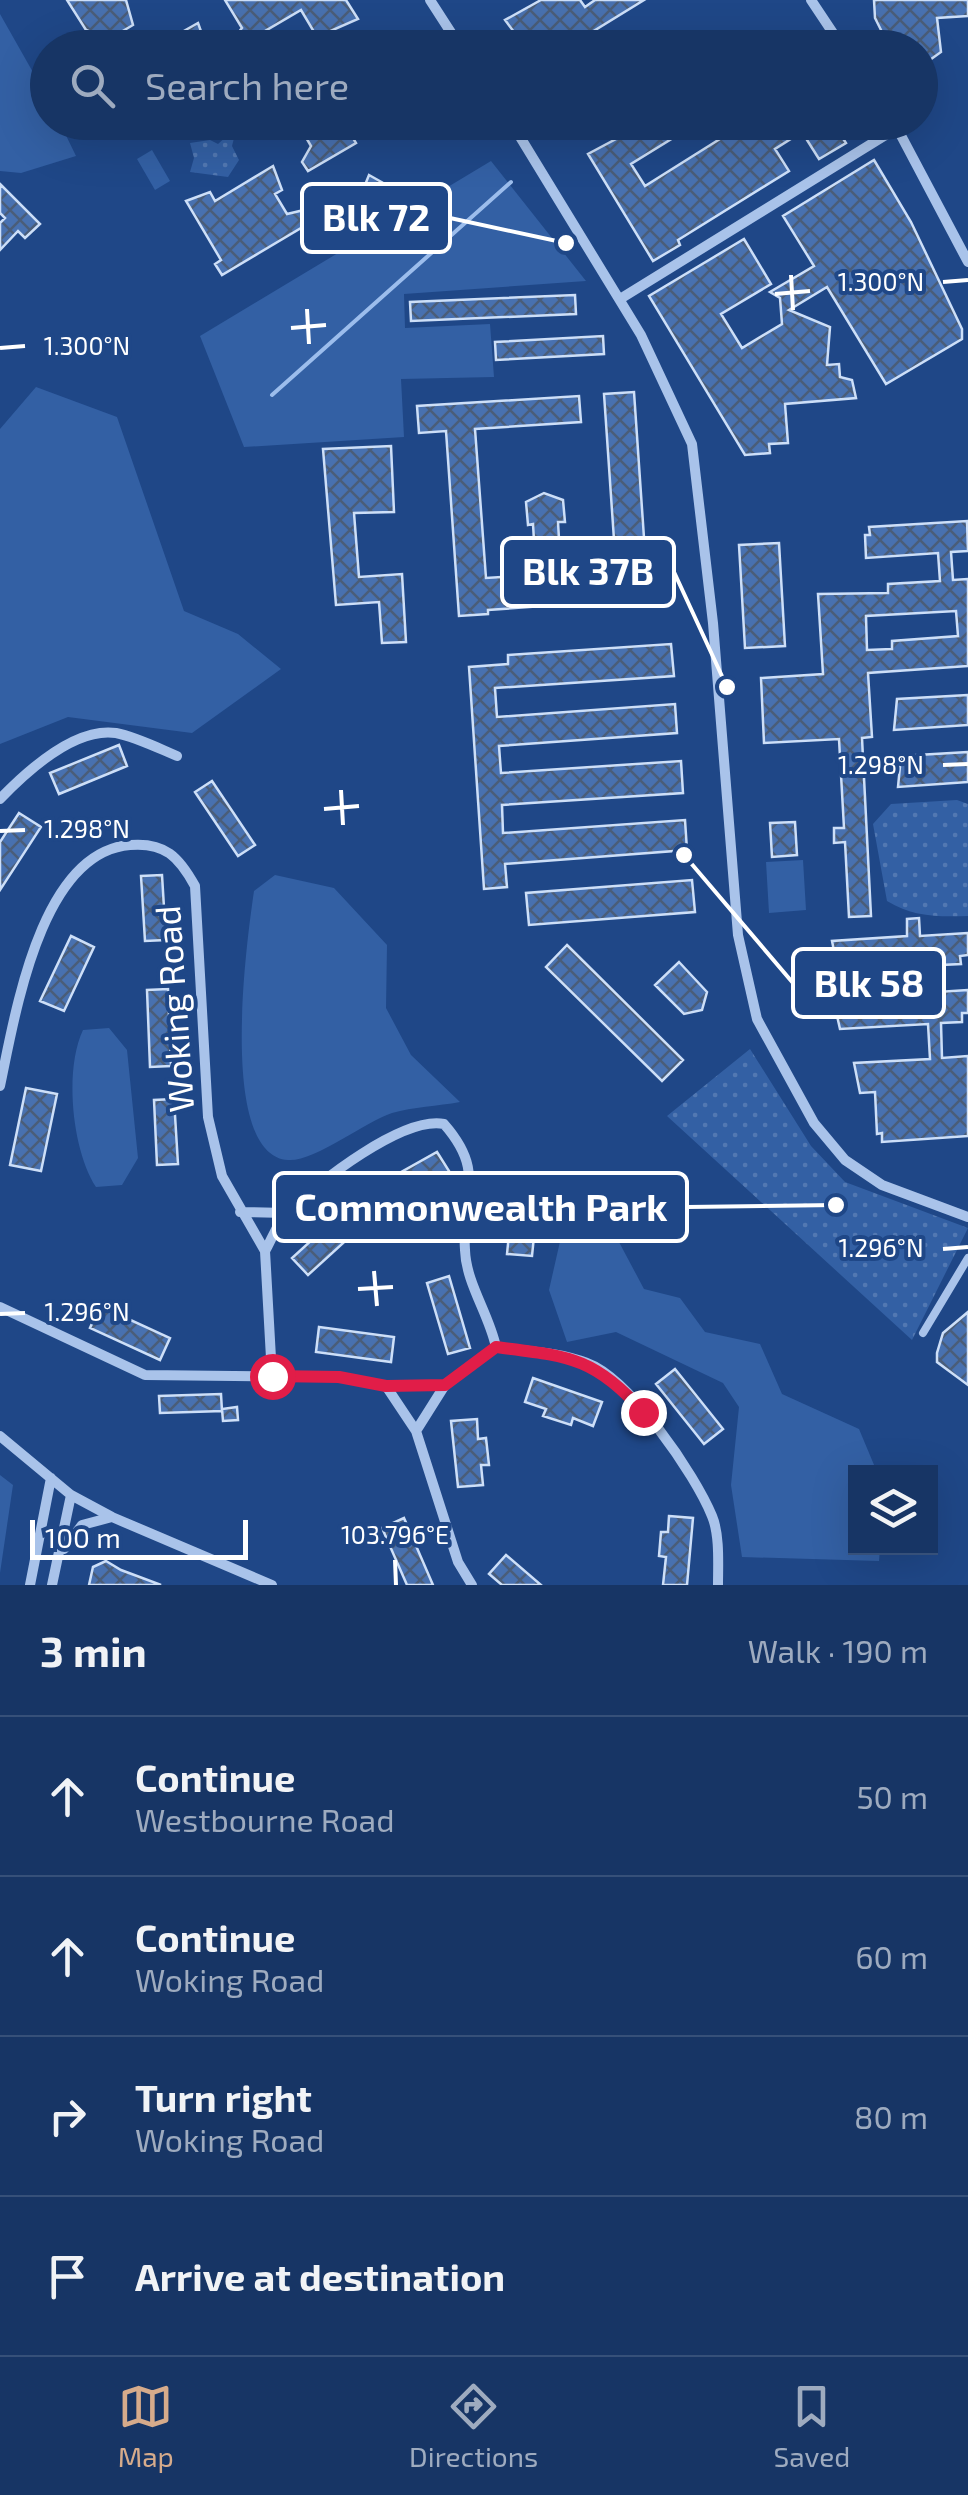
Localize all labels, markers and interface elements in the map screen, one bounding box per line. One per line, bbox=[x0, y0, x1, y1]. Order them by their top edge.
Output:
search box bbox=[30, 30, 938, 140]
icon: search bbox=[65, 58, 120, 113]
text: Search here bbox=[145, 62, 349, 108]
callout: Blk 72 bbox=[302, 184, 450, 252]
text: Blk 72 bbox=[322, 193, 430, 239]
text: 1.300°N bbox=[838, 266, 924, 296]
text: 1.300°N bbox=[44, 330, 130, 360]
callout: Blk 37B bbox=[502, 538, 674, 606]
text: Blk 37B bbox=[522, 547, 654, 593]
text: 1.298°N bbox=[838, 749, 924, 779]
text: 1.298°N bbox=[44, 813, 130, 843]
street label: Woking Road bbox=[145, 904, 201, 1114]
callout: Blk 58 bbox=[793, 949, 944, 1017]
text: Blk 58 bbox=[814, 959, 924, 1005]
callout: Commonwealth Park bbox=[274, 1173, 687, 1241]
text: Commonwealth Park bbox=[294, 1183, 668, 1229]
text: 1.296°N bbox=[838, 1232, 924, 1262]
text: 1.296°N bbox=[44, 1296, 130, 1326]
route start bbox=[250, 1354, 296, 1400]
route end bbox=[621, 1390, 667, 1436]
map controls bbox=[848, 1465, 938, 1555]
button: layers bbox=[848, 1465, 938, 1555]
scale bar bbox=[30, 1515, 248, 1560]
text: 103.796°E bbox=[341, 1519, 449, 1549]
text: 100 m bbox=[45, 1520, 121, 1554]
text: 3 min bbox=[40, 1625, 147, 1675]
text: Walk · 190 m bbox=[748, 1631, 928, 1669]
text: Continue bbox=[135, 1754, 295, 1800]
icon: ahead bbox=[40, 1769, 95, 1824]
text: 50 m bbox=[856, 1777, 928, 1815]
text: Westbourne Road bbox=[135, 1800, 395, 1838]
text: Continue bbox=[135, 1914, 295, 1960]
icon: ahead bbox=[40, 1929, 95, 1984]
text: 60 m bbox=[855, 1937, 928, 1975]
text: Woking Road bbox=[135, 1960, 324, 1998]
text: Turn right bbox=[135, 2074, 312, 2120]
icon: right bbox=[40, 2089, 95, 2144]
text: 80 m bbox=[854, 2097, 928, 2135]
text: Woking Road bbox=[135, 2120, 324, 2158]
icon: arrive bbox=[40, 2249, 95, 2304]
text: Arrive at destination bbox=[135, 2253, 505, 2299]
tab: Map bbox=[118, 2379, 174, 2473]
tab: Directions bbox=[409, 2379, 538, 2473]
tab: Saved bbox=[774, 2379, 850, 2473]

